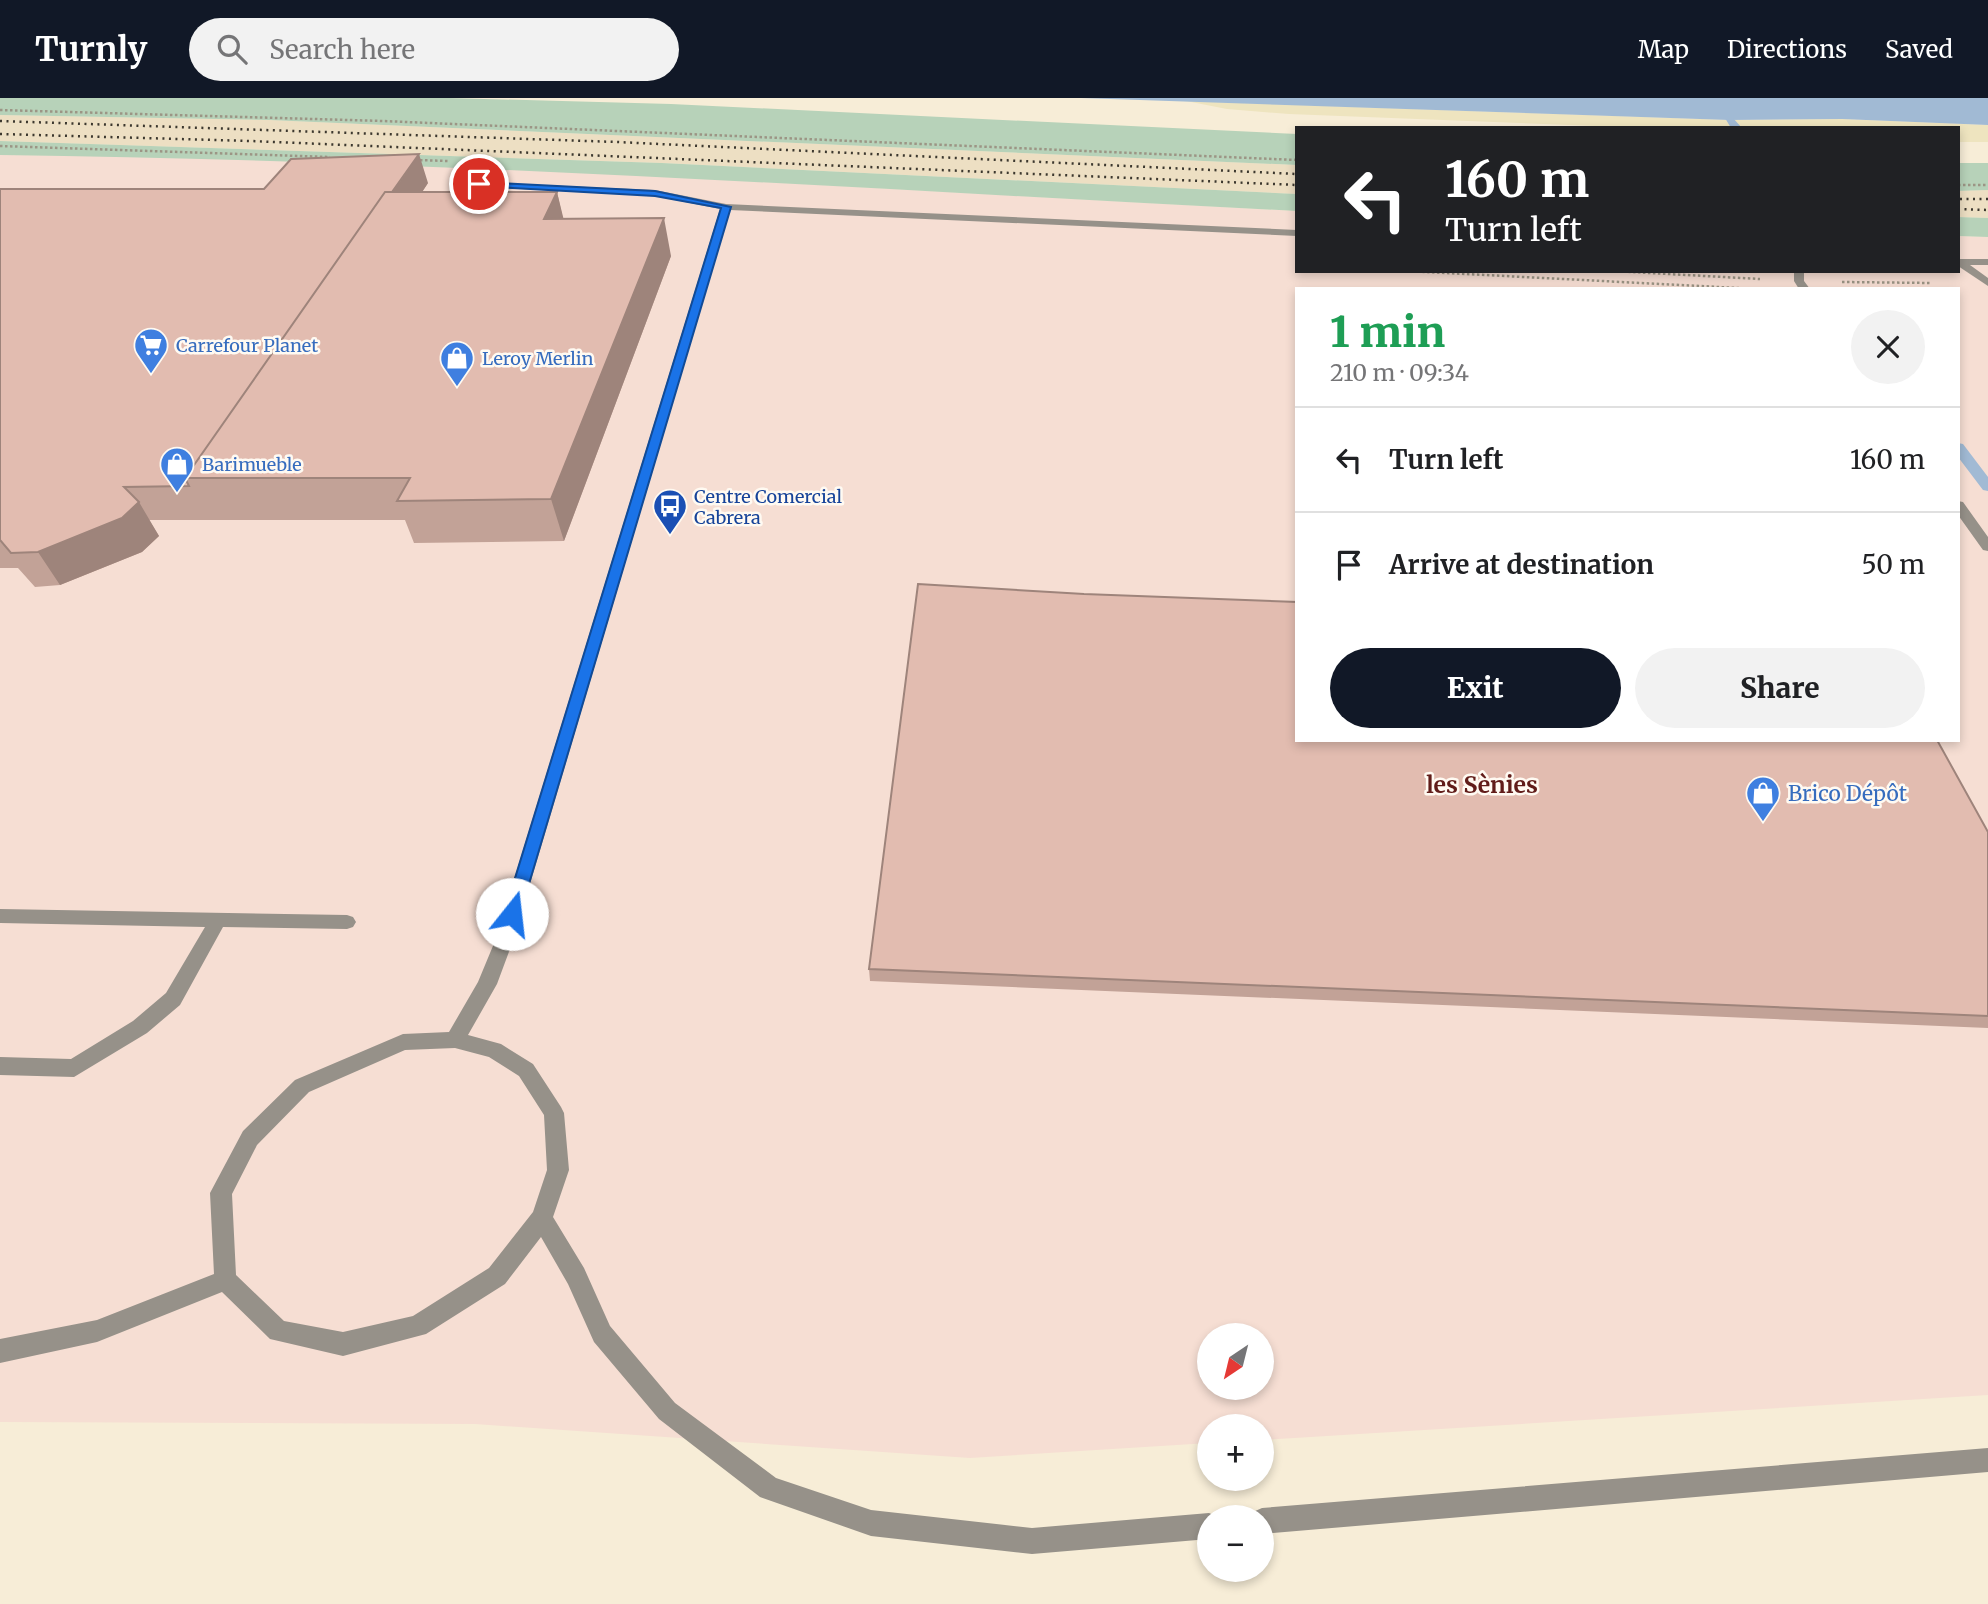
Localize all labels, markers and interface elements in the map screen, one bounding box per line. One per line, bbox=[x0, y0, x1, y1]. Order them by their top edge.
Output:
search box bbox=[189, 18, 679, 81]
text: Turnly bbox=[35, 29, 147, 70]
icon: search bbox=[213, 30, 251, 68]
text: Search here bbox=[269, 33, 415, 66]
text: Map bbox=[1638, 34, 1689, 65]
text: Directions bbox=[1727, 34, 1847, 65]
text: Saved bbox=[1885, 34, 1953, 65]
text: 160 m bbox=[1445, 149, 1589, 210]
pin bbox=[449, 154, 509, 214]
icon: left bbox=[1330, 154, 1421, 245]
icon: arrive bbox=[460, 165, 498, 203]
text: Turn left bbox=[1445, 210, 1582, 250]
text: 1 min bbox=[1330, 306, 1445, 358]
button: close bbox=[1851, 310, 1925, 384]
supermarket icon: Carrefour Planet bbox=[132, 326, 170, 375]
place label: Carrefour Planet bbox=[176, 334, 318, 357]
shop icon: Leroy Merlin bbox=[438, 339, 476, 388]
place label: Leroy Merlin bbox=[482, 347, 594, 370]
text: 210 m · 09:34 bbox=[1330, 358, 1469, 387]
icon: left bbox=[1330, 441, 1368, 479]
text: Turn left bbox=[1389, 443, 1503, 476]
text: 160 m bbox=[1850, 443, 1925, 476]
shop icon: Barimueble bbox=[158, 445, 196, 494]
place label: Barimueble bbox=[202, 453, 302, 476]
place label: Centre Comercial Cabrera bbox=[694, 485, 843, 529]
bus stop icon: Centre Comercial Cabrera bbox=[651, 487, 689, 536]
icon: arrive bbox=[1330, 546, 1368, 584]
text: Arrive at destination bbox=[1389, 548, 1654, 581]
text: 50 m bbox=[1861, 548, 1925, 581]
button: Exit bbox=[1330, 648, 1621, 728]
button: Share bbox=[1635, 648, 1925, 728]
district label: les Sènies bbox=[1426, 770, 1538, 799]
shop icon: Brico Dépôt bbox=[1744, 774, 1782, 823]
place label: Brico Dépôt bbox=[1788, 780, 1907, 807]
position arrow bbox=[475, 877, 549, 951]
north arrow bbox=[1197, 1323, 1274, 1400]
map controls bbox=[1197, 1323, 1274, 1582]
button: + bbox=[1197, 1414, 1274, 1491]
button: − bbox=[1197, 1505, 1274, 1582]

